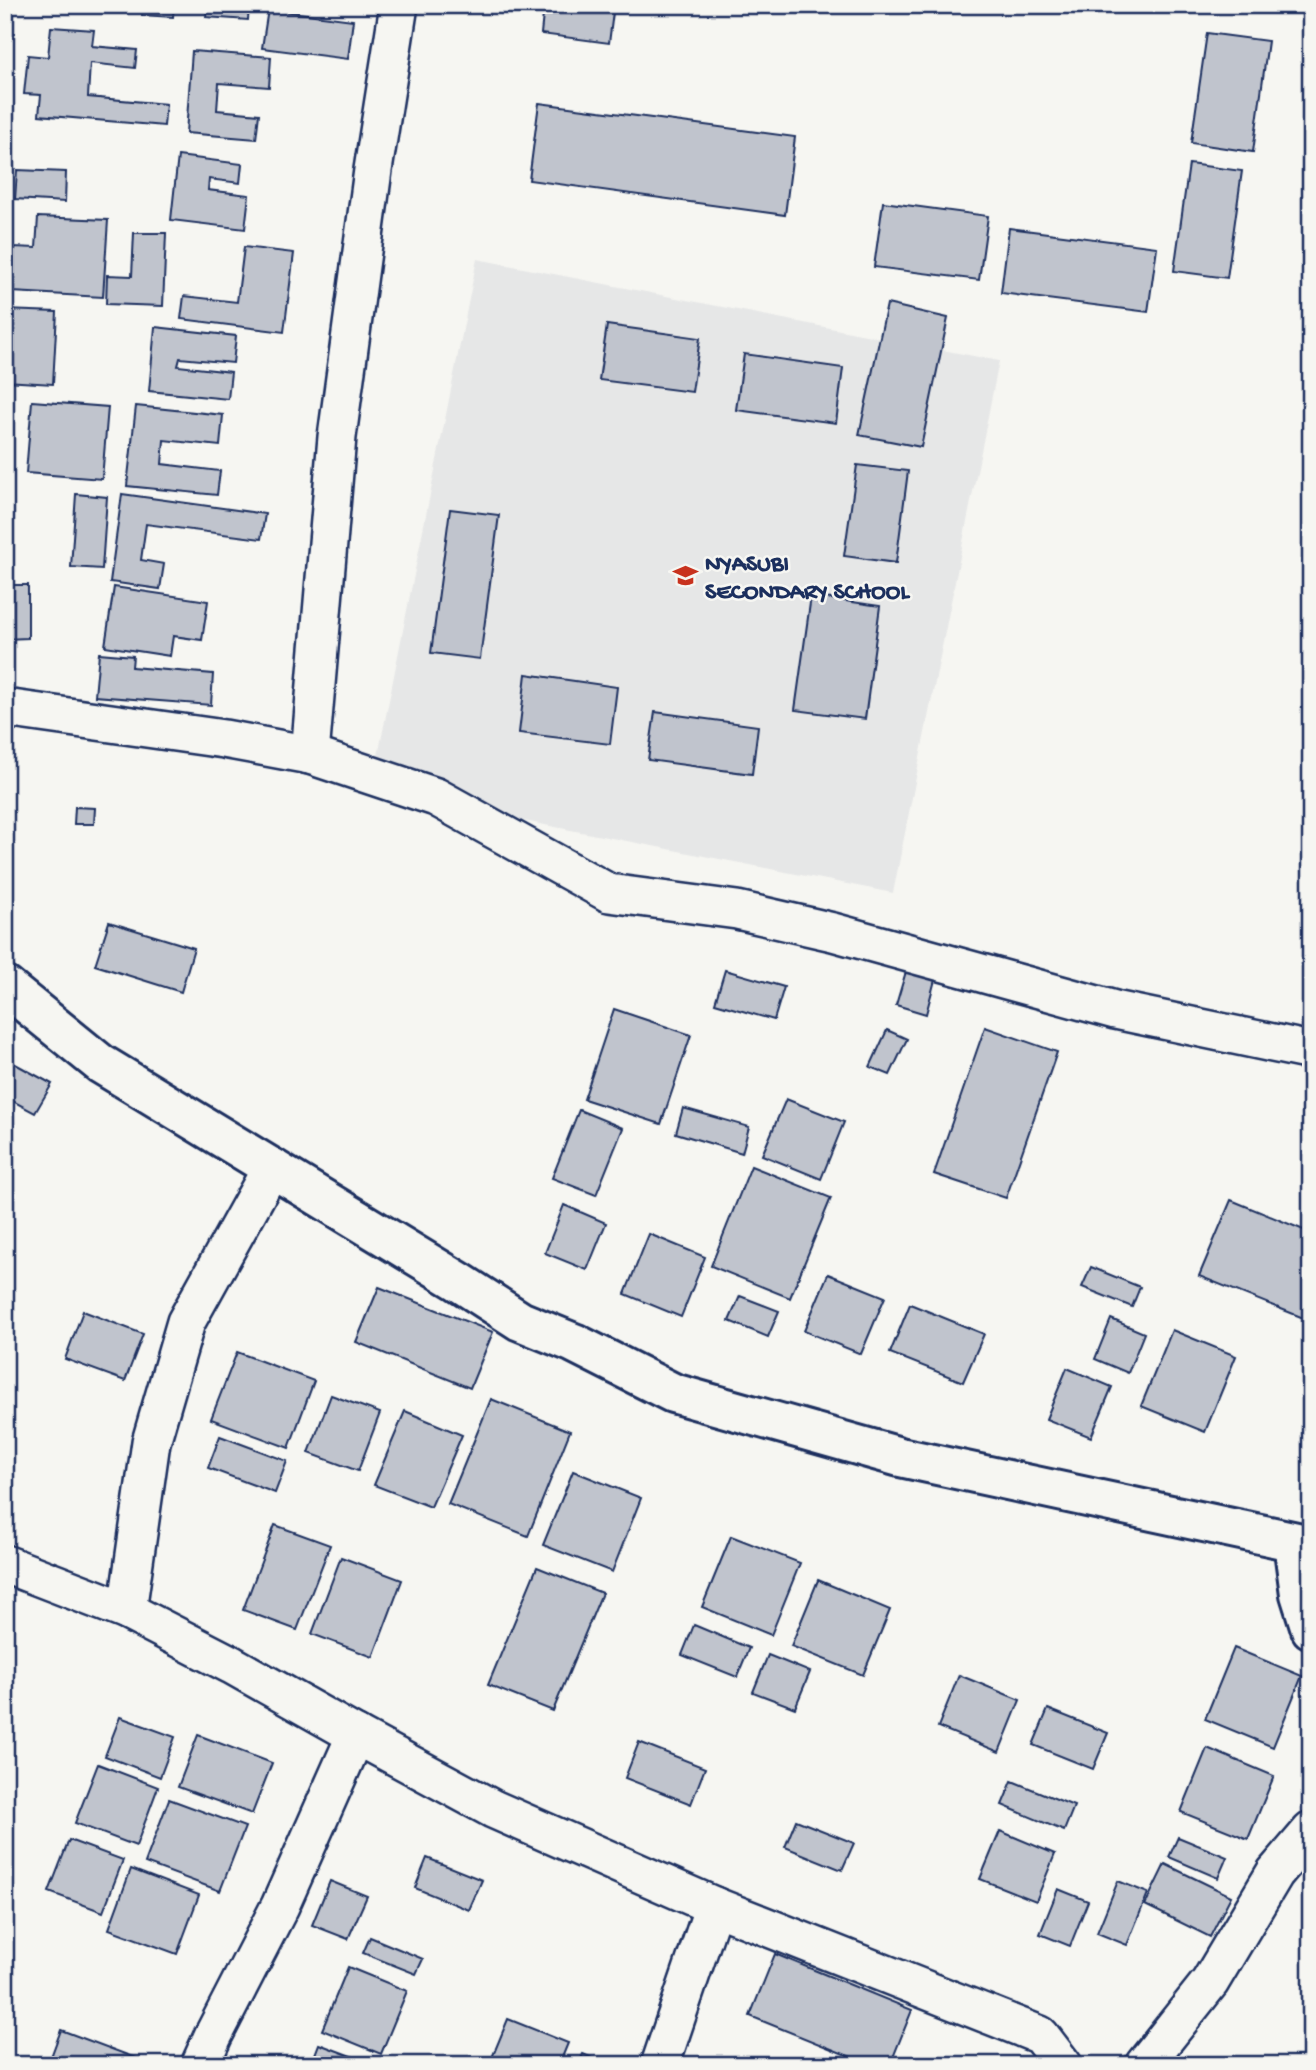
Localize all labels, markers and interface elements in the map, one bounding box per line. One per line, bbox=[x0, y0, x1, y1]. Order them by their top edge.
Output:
place label: NYASUBI SECONDARY SCHOOL bbox=[705, 551, 911, 608]
school or university icon: NYASUBI SECONDARY SCHOOL bbox=[671, 562, 699, 590]

